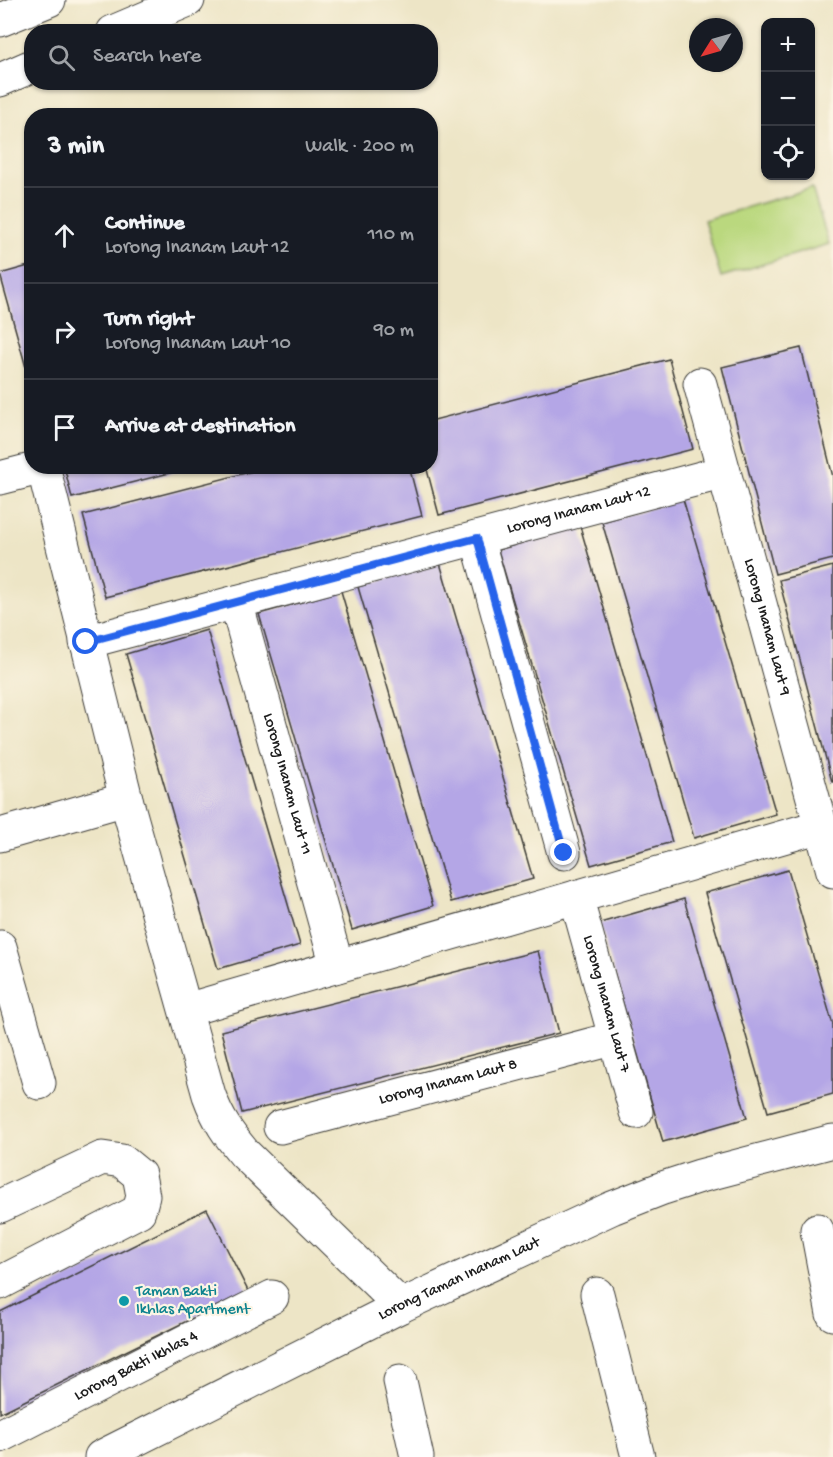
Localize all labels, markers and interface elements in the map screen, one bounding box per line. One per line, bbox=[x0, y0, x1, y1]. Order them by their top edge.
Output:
north arrow bbox=[689, 18, 743, 72]
map controls bbox=[761, 18, 815, 180]
button: + bbox=[761, 18, 815, 72]
search box bbox=[24, 24, 438, 90]
icon: search bbox=[45, 41, 78, 74]
text: Search here bbox=[93, 44, 201, 70]
button: − bbox=[761, 72, 815, 126]
button: locate bbox=[761, 126, 815, 180]
text: 3 min bbox=[48, 132, 104, 163]
text: Walk · 200 m bbox=[305, 136, 414, 159]
text: Continue bbox=[105, 211, 185, 237]
icon: ahead bbox=[48, 219, 81, 252]
text: 110 m bbox=[368, 224, 414, 247]
text: Lorong Inanam Laut 12 bbox=[105, 237, 289, 260]
text: Turn right bbox=[105, 307, 193, 333]
icon: right bbox=[48, 315, 81, 348]
text: 90 m bbox=[374, 320, 414, 343]
text: Lorong Inanam Laut 10 bbox=[105, 333, 291, 356]
icon: arrive bbox=[48, 411, 81, 444]
text: Arrive at destination bbox=[105, 414, 295, 440]
street label: Lorong Inanam Laut 12 bbox=[505, 482, 653, 539]
street label: Lorong Inanam Laut 9 bbox=[739, 556, 794, 698]
route start bbox=[72, 628, 98, 654]
street label: Lorong Inanam Laut 11 bbox=[258, 711, 315, 857]
route end bbox=[550, 839, 576, 865]
street label: Lorong Inanam Laut 7 bbox=[578, 933, 634, 1075]
street label: Lorong Inanam Laut 8 bbox=[377, 1055, 520, 1110]
street label: Lorong Taman Inanam Laut bbox=[375, 1233, 544, 1325]
place label: Taman Bakti Ikhlas Apartment bbox=[135, 1283, 251, 1320]
marker: Taman Bakti Ikhlas Apartment bbox=[117, 1294, 131, 1308]
street label: Lorong Bakti Ikhlas 4 bbox=[71, 1327, 201, 1406]

